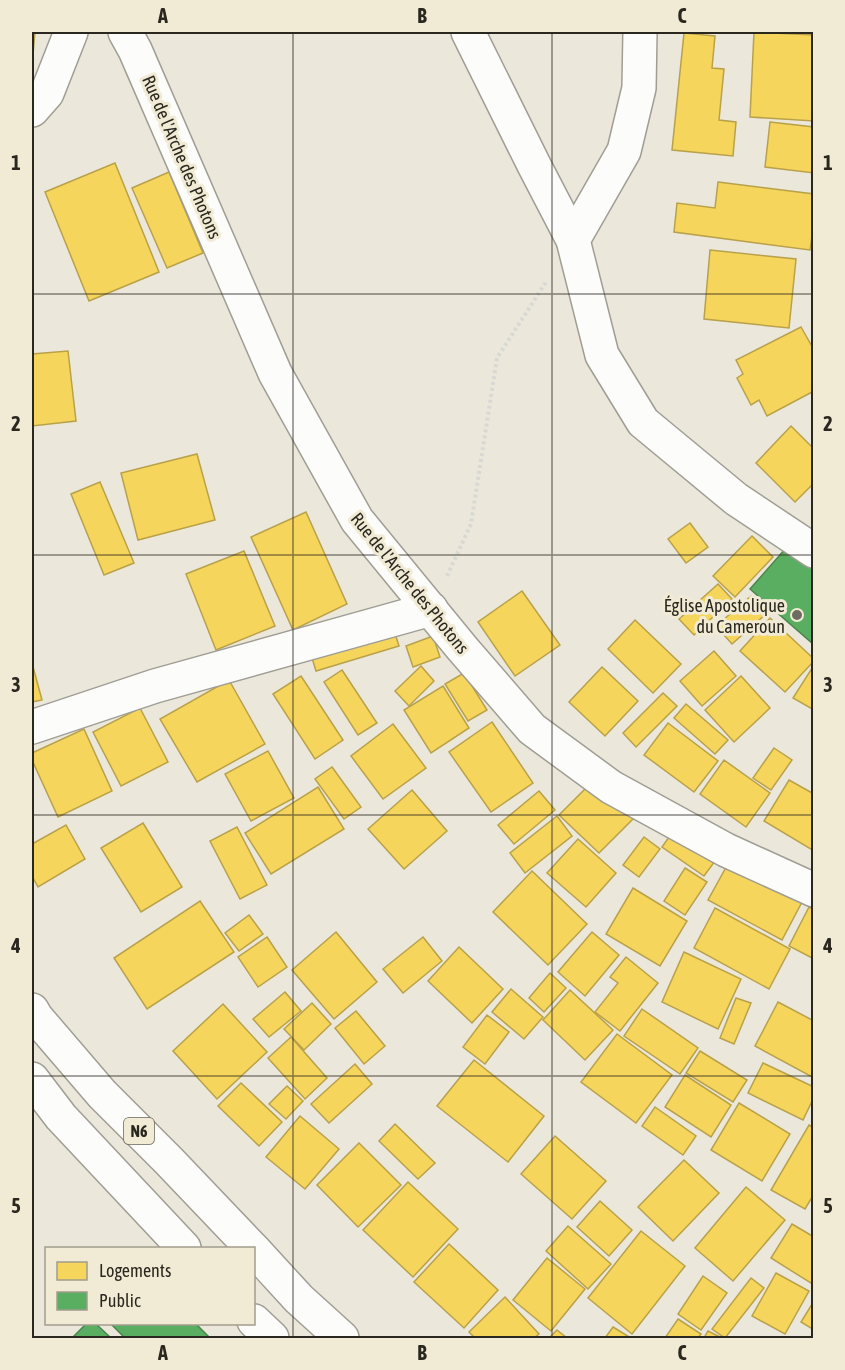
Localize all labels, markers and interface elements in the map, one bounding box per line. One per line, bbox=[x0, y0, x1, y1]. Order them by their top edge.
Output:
text: A bbox=[157, 4, 168, 27]
text: B bbox=[417, 4, 427, 27]
text: C bbox=[678, 4, 687, 27]
street label: Rue de l'Arche des Photons bbox=[138, 72, 226, 242]
text: 1 bbox=[11, 151, 21, 174]
text: 1 bbox=[823, 151, 833, 174]
text: 2 bbox=[11, 412, 21, 435]
text: 2 bbox=[823, 412, 833, 435]
street label: Rue de l'Arche des Photons bbox=[347, 508, 473, 658]
place label: Église Apostolique du Cameroun bbox=[664, 595, 785, 637]
marker: Église Apostolique du Cameroun bbox=[790, 608, 804, 622]
text: 3 bbox=[11, 673, 21, 696]
text: 3 bbox=[823, 673, 833, 696]
text: 4 bbox=[10, 934, 21, 957]
text: 4 bbox=[822, 934, 833, 957]
road number: N6 bbox=[124, 1118, 154, 1144]
text: 5 bbox=[11, 1194, 21, 1217]
text: 5 bbox=[823, 1194, 833, 1217]
legend bbox=[45, 1247, 255, 1325]
text: Logements bbox=[99, 1260, 171, 1281]
text: Public bbox=[99, 1290, 141, 1311]
text: A bbox=[157, 1341, 168, 1364]
text: B bbox=[417, 1341, 427, 1364]
text: C bbox=[678, 1341, 687, 1364]

